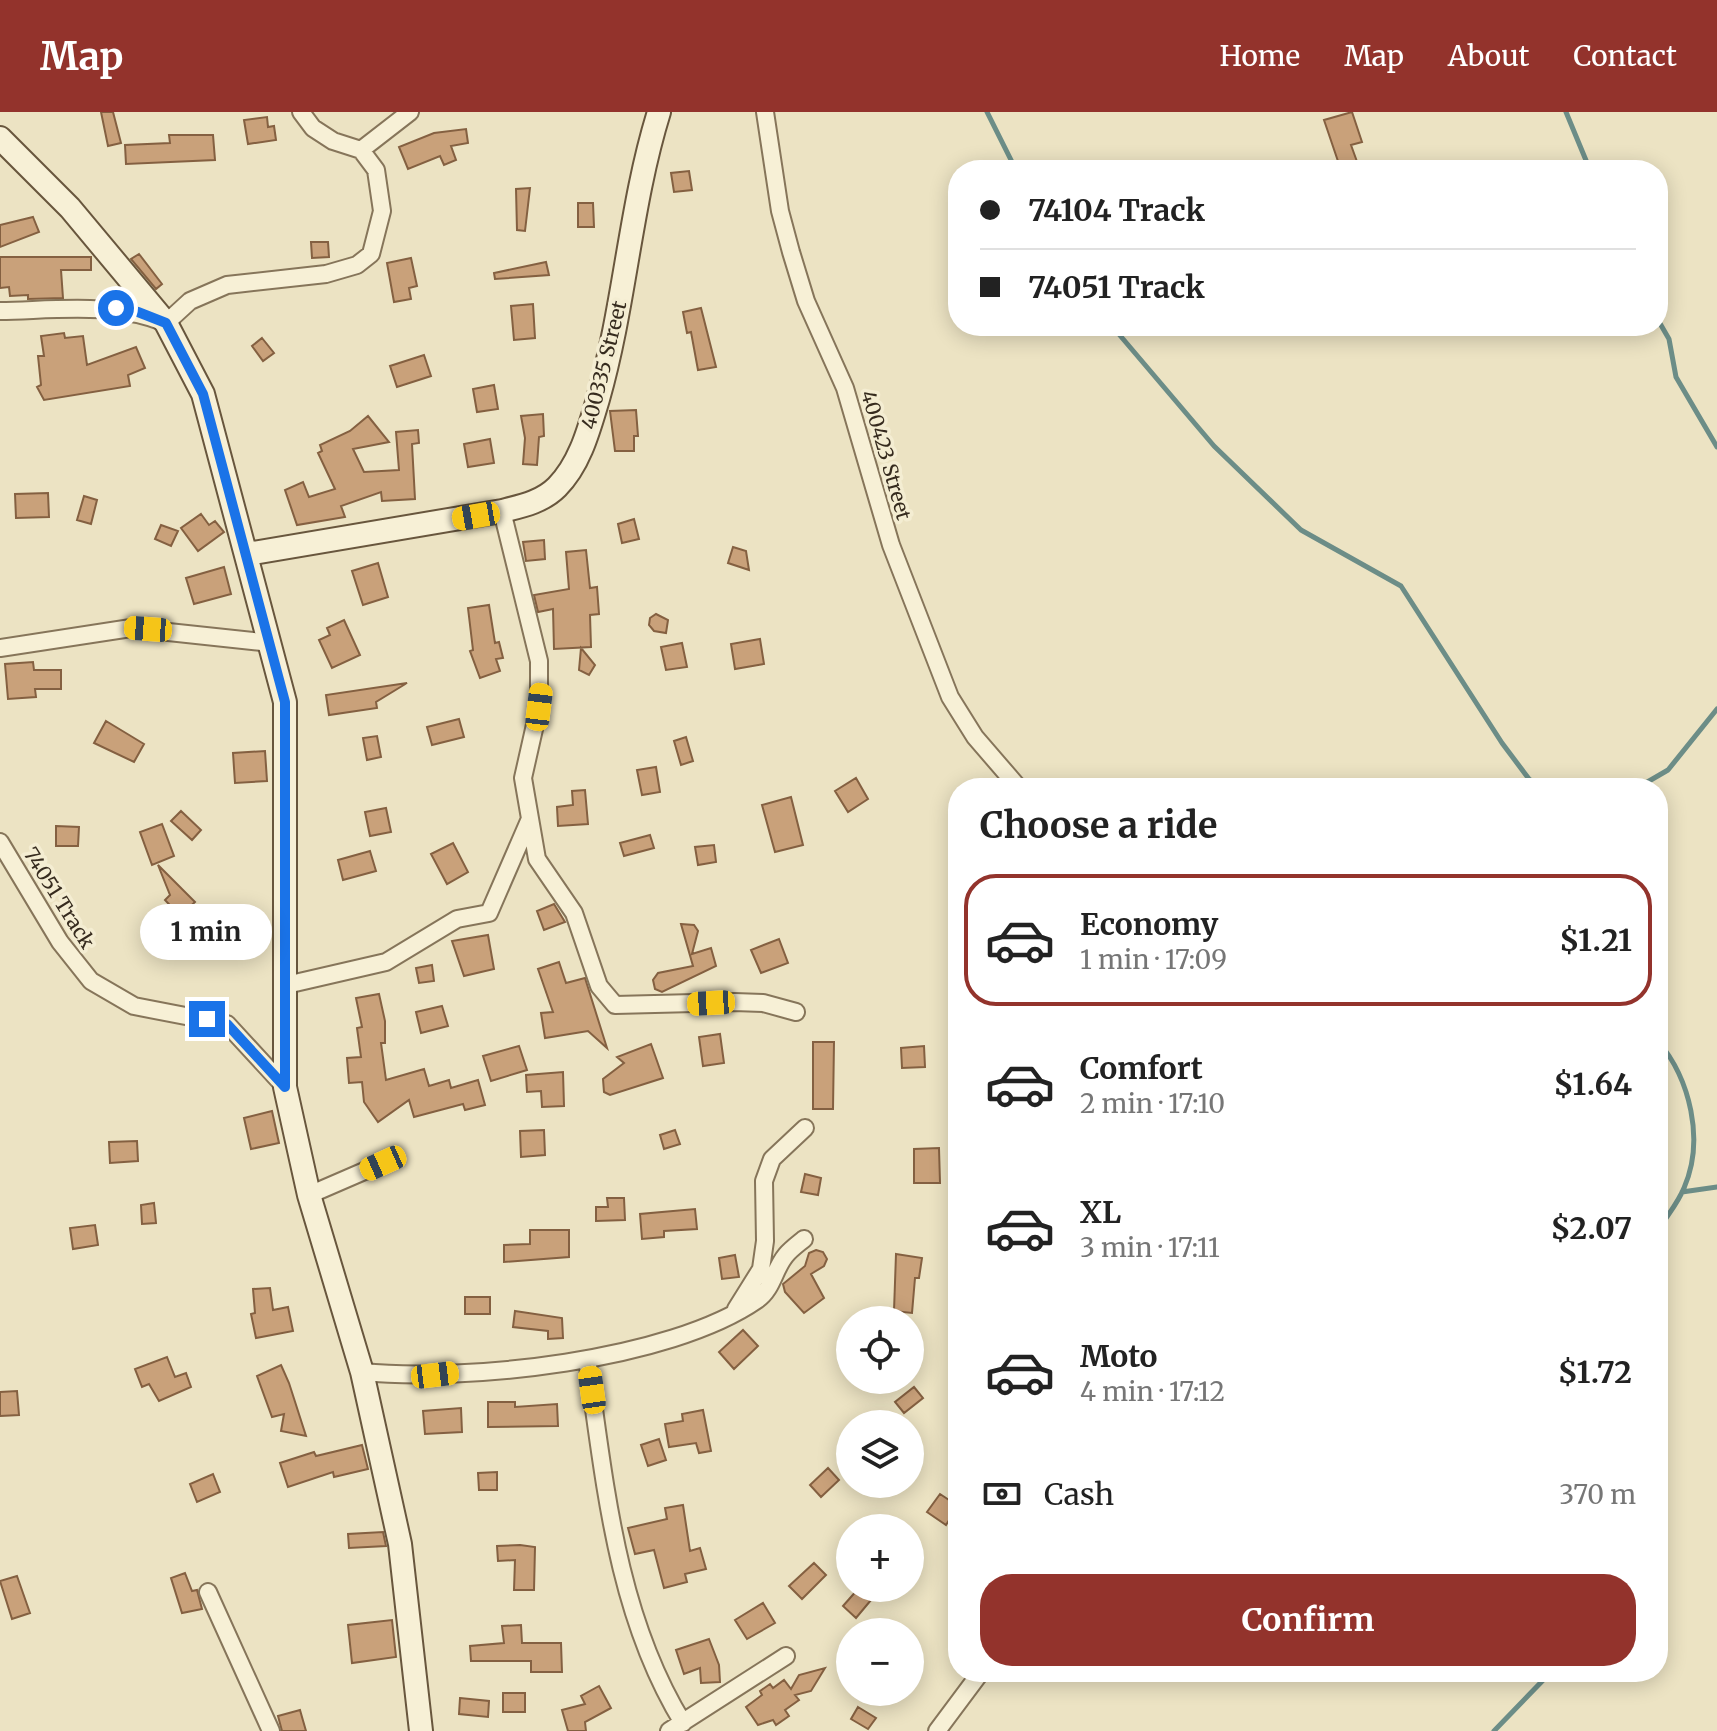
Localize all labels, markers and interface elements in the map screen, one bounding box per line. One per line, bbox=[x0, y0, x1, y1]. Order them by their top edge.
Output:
text: Map bbox=[40, 33, 124, 80]
text: Home bbox=[1219, 38, 1300, 74]
text: Map bbox=[1344, 38, 1404, 74]
text: About bbox=[1448, 38, 1529, 74]
text: Contact bbox=[1573, 38, 1677, 74]
text: 74104 Track bbox=[1028, 191, 1205, 229]
text: 74051 Track bbox=[1028, 268, 1205, 306]
route start bbox=[98, 290, 134, 326]
street label: 400335 Street bbox=[575, 298, 632, 432]
street label: 400423 Street bbox=[856, 387, 917, 523]
car bbox=[450, 500, 502, 532]
car bbox=[123, 615, 173, 643]
car bbox=[524, 682, 554, 732]
text: Choose a ride bbox=[980, 803, 1217, 848]
street label: 74051 Track bbox=[18, 843, 101, 953]
callout: 1 min bbox=[141, 903, 273, 959]
icon: car bbox=[984, 904, 1056, 976]
text: Economy bbox=[1080, 905, 1218, 943]
text: 1 min bbox=[171, 915, 241, 948]
text: $1.21 bbox=[1559, 921, 1632, 959]
text: 1 min · 17:09 bbox=[1080, 943, 1227, 976]
car bbox=[686, 990, 736, 1016]
route end bbox=[189, 1001, 225, 1037]
icon: car bbox=[984, 1048, 1056, 1120]
text: Comfort bbox=[1080, 1049, 1203, 1087]
text: $1.64 bbox=[1554, 1065, 1632, 1103]
text: 2 min · 17:10 bbox=[1080, 1087, 1225, 1120]
car bbox=[356, 1142, 410, 1184]
icon: car bbox=[984, 1192, 1056, 1264]
text: XL bbox=[1080, 1193, 1121, 1231]
text: $2.07 bbox=[1550, 1209, 1632, 1247]
text: 3 min · 17:11 bbox=[1080, 1231, 1220, 1264]
map controls bbox=[836, 1306, 924, 1706]
button: locate bbox=[836, 1306, 924, 1394]
icon: car bbox=[984, 1336, 1056, 1408]
text: Moto bbox=[1080, 1337, 1158, 1375]
text: $1.72 bbox=[1558, 1353, 1632, 1391]
car bbox=[410, 1360, 460, 1390]
car bbox=[577, 1365, 607, 1415]
text: 4 min · 17:12 bbox=[1080, 1375, 1225, 1408]
button: layers bbox=[836, 1410, 924, 1498]
icon: cash bbox=[980, 1472, 1024, 1516]
text: Cash bbox=[1044, 1475, 1114, 1513]
text: 370 m bbox=[1559, 1478, 1636, 1511]
button: + bbox=[836, 1514, 924, 1602]
button: Confirm bbox=[980, 1574, 1636, 1666]
button: − bbox=[836, 1618, 924, 1706]

